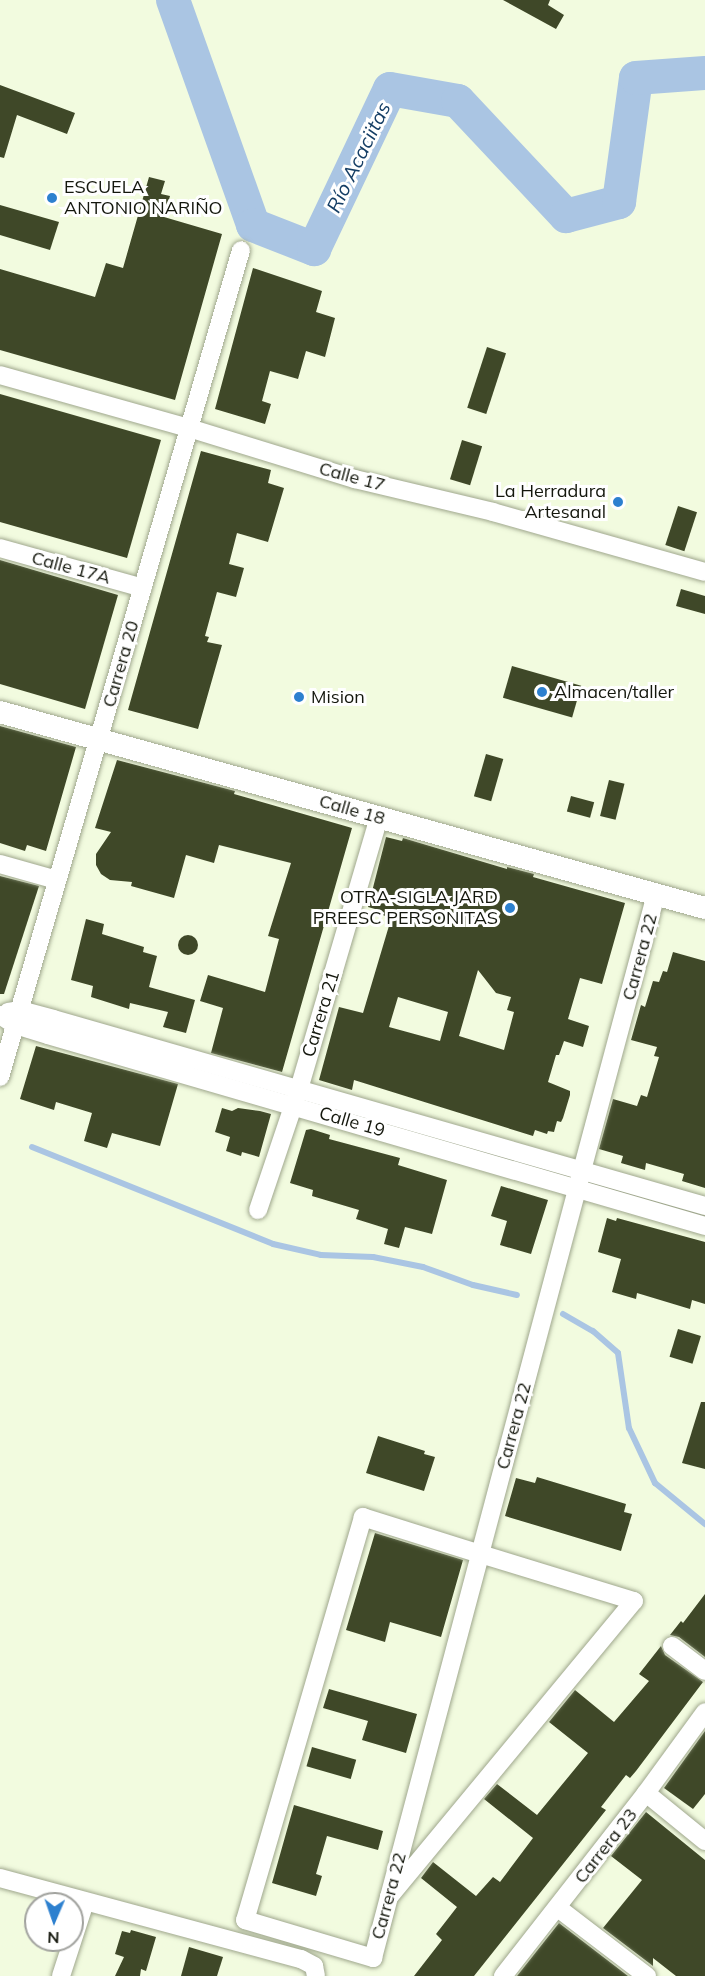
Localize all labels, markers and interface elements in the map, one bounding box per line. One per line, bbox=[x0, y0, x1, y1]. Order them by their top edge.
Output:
water label: Río Acaciitas bbox=[321, 98, 395, 216]
place label: ESCUELA ANTONIO NARIÑO bbox=[64, 177, 222, 219]
marker: ESCUELA ANTONIO NARIÑO bbox=[45, 191, 59, 205]
street label: Calle 17 bbox=[317, 458, 387, 496]
place label: La Herradura Artesanal bbox=[495, 481, 606, 524]
marker: La Herradura Artesanal bbox=[611, 495, 625, 509]
street label: Calle 17A bbox=[29, 547, 113, 589]
street label: Carrera 20 bbox=[98, 618, 144, 710]
place label: Almacen/taller bbox=[554, 681, 674, 703]
marker: Almacen/taller bbox=[535, 685, 549, 699]
place label: Mision bbox=[311, 686, 365, 708]
marker: Mision bbox=[292, 690, 306, 704]
street label: Calle 18 bbox=[317, 790, 387, 830]
place label: OTRA-SIGLA JARD PREESC PERSONITAS bbox=[313, 887, 498, 930]
marker: OTRA-SIGLA JARD PREESC PERSONITAS bbox=[503, 901, 517, 915]
street label: Carrera 22 bbox=[618, 911, 662, 1003]
street label: Carrera 21 bbox=[298, 968, 344, 1060]
street label: Calle 19 bbox=[317, 1102, 387, 1142]
street label: Carrera 22 bbox=[492, 1380, 536, 1472]
street label: Carrera 23 bbox=[570, 1804, 642, 1888]
street label: Carrera 22 bbox=[367, 1850, 411, 1942]
north arrow bbox=[24, 1892, 84, 1952]
text: N bbox=[47, 1928, 60, 1948]

